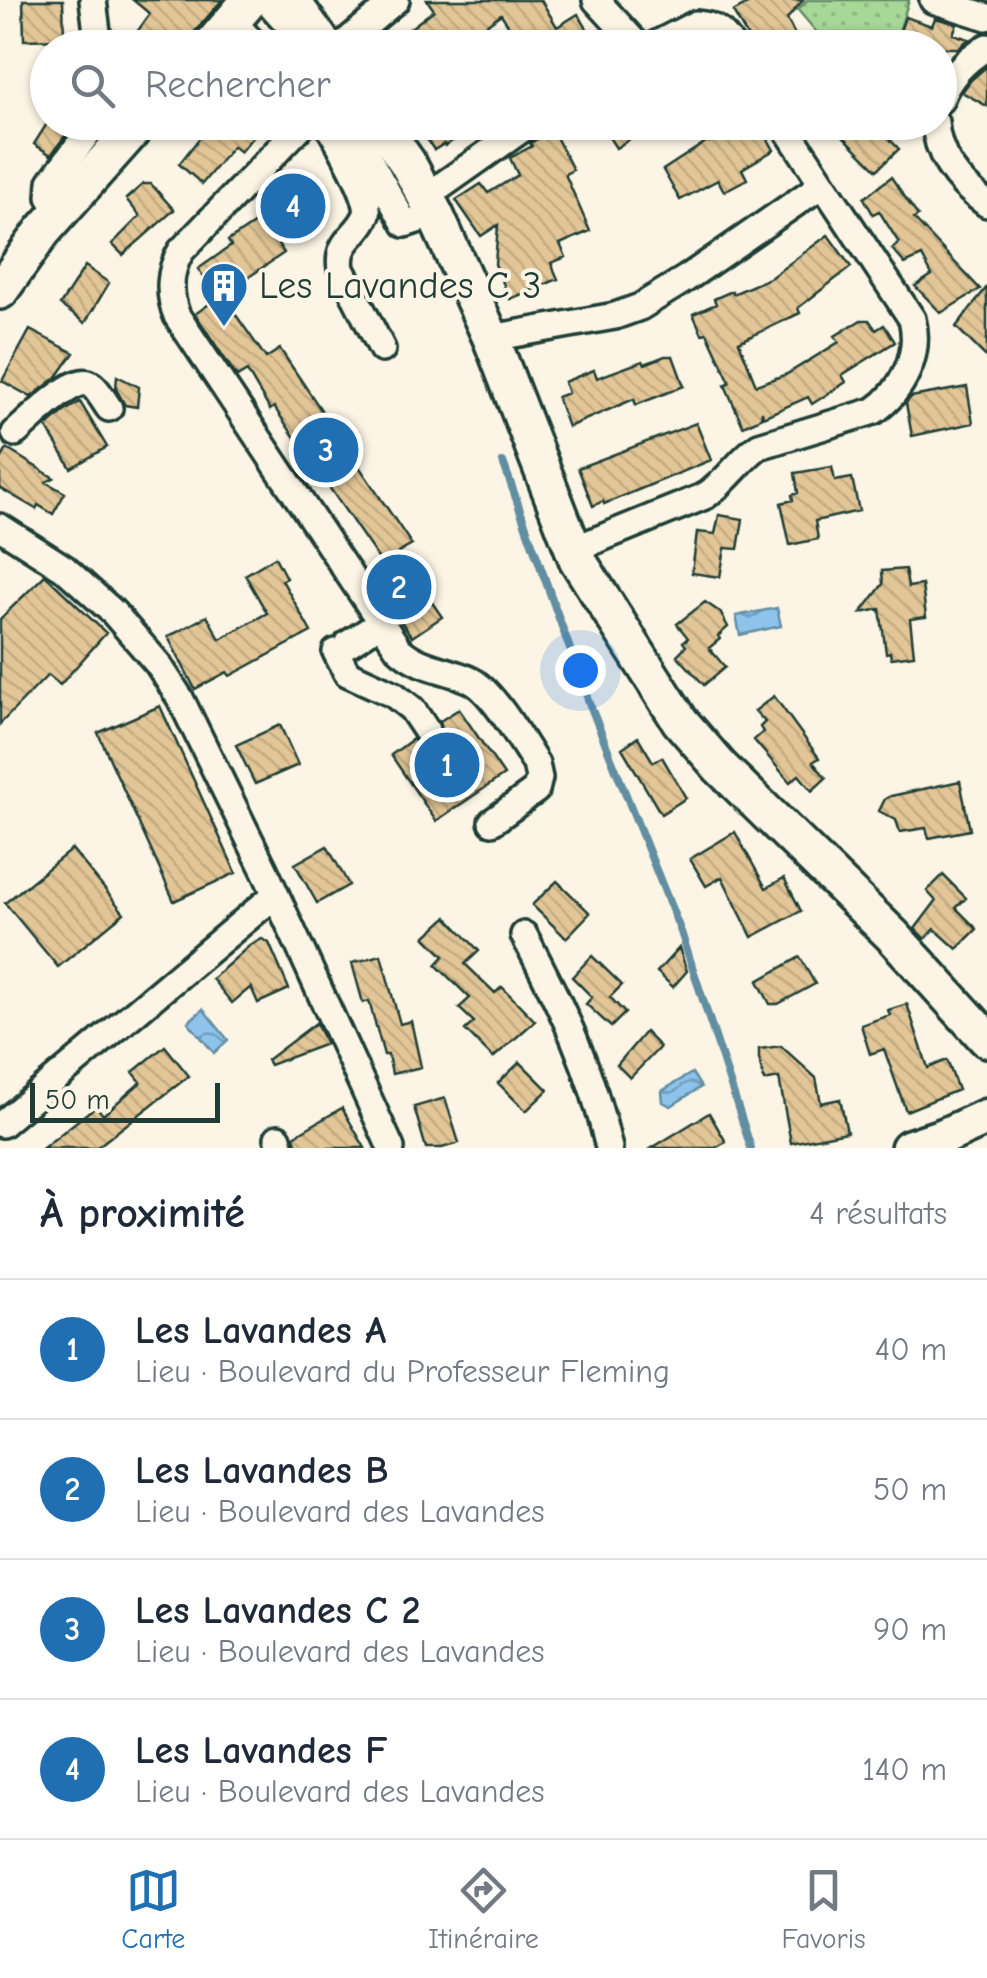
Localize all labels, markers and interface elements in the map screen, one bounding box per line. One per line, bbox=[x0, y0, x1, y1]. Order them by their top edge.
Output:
search box bbox=[30, 30, 957, 140]
icon: search bbox=[65, 58, 120, 113]
text: Rechercher bbox=[145, 63, 331, 107]
pin: 4 bbox=[260, 168, 326, 244]
building icon: Les Lavandes C 3 bbox=[198, 260, 250, 328]
place label: Les Lavandes C 3 bbox=[259, 264, 542, 308]
pin: 3 bbox=[294, 412, 358, 488]
pin: 2 bbox=[366, 550, 432, 624]
your location bbox=[555, 645, 606, 696]
pin: 1 bbox=[414, 728, 480, 802]
scale bar bbox=[30, 1078, 220, 1122]
text: 50 m bbox=[45, 1084, 110, 1116]
text: À proximité bbox=[40, 1189, 245, 1238]
text: 4 résultats bbox=[809, 1195, 947, 1232]
text: Les Lavandes A bbox=[135, 1309, 386, 1353]
text: 1 bbox=[66, 1331, 79, 1368]
text: 40 m bbox=[875, 1331, 947, 1368]
text: Lieu · Boulevard du Professeur Fleming bbox=[135, 1353, 670, 1390]
text: Les Lavandes B bbox=[135, 1449, 388, 1493]
text: 2 bbox=[65, 1471, 80, 1508]
text: 50 m bbox=[873, 1471, 947, 1508]
text: Lieu · Boulevard des Lavandes bbox=[135, 1493, 545, 1530]
text: Les Lavandes C 2 bbox=[135, 1589, 421, 1633]
text: 3 bbox=[65, 1611, 80, 1648]
text: 90 m bbox=[873, 1611, 947, 1648]
text: Lieu · Boulevard des Lavandes bbox=[135, 1633, 545, 1670]
text: Les Lavandes F bbox=[135, 1729, 387, 1773]
text: 4 bbox=[65, 1751, 80, 1788]
text: 140 m bbox=[862, 1751, 947, 1788]
text: Lieu · Boulevard des Lavandes bbox=[135, 1773, 545, 1810]
tab: Carte bbox=[121, 1863, 185, 1955]
tab: Itinéraire bbox=[428, 1863, 539, 1955]
tab: Favoris bbox=[782, 1863, 866, 1955]

